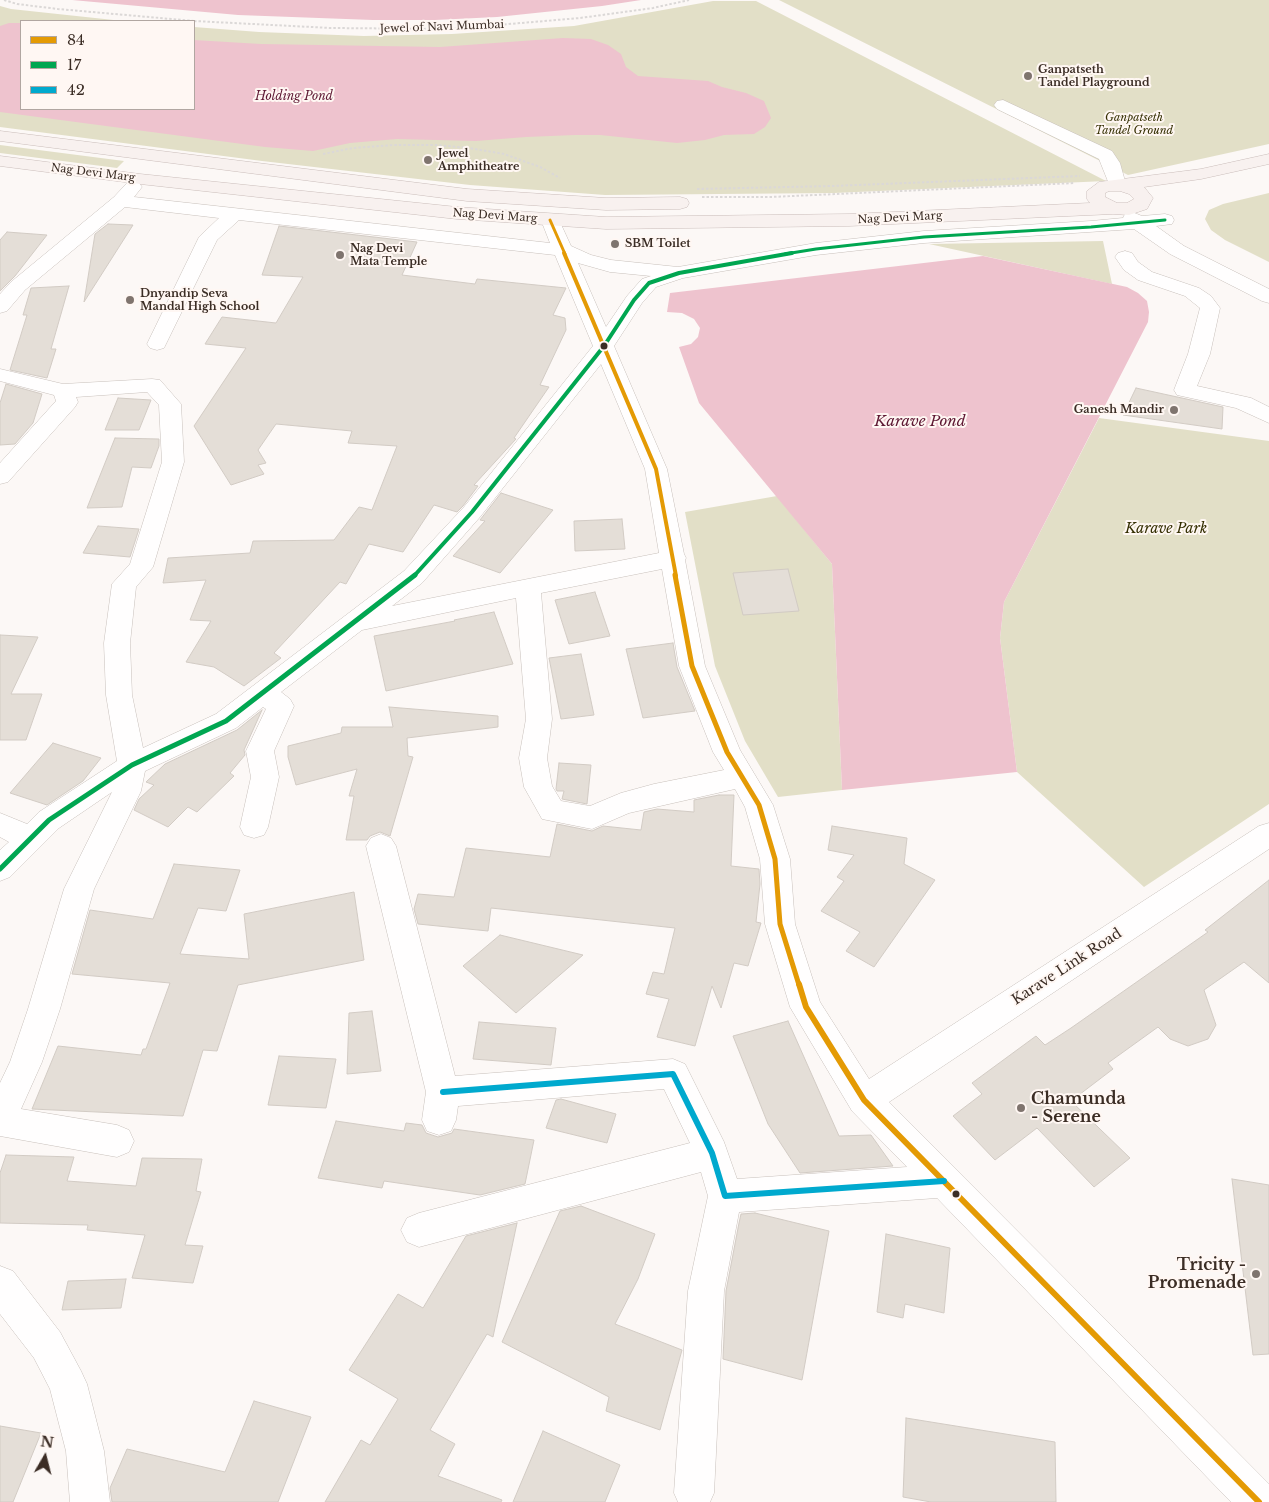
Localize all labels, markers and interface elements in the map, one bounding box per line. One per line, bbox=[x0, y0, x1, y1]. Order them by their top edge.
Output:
street label: Jewel of Navi Mumbai bbox=[380, 18, 504, 36]
legend bbox=[20, 20, 195, 110]
text: 84 bbox=[67, 30, 85, 49]
text: 17 bbox=[67, 55, 81, 74]
place label: Ganpatseth Tandel Playground bbox=[1038, 63, 1150, 89]
marker: Ganpatseth Tandel Playground bbox=[1022, 70, 1034, 82]
text: 42 bbox=[67, 80, 85, 99]
water label: Holding Pond bbox=[255, 90, 333, 104]
park label: Ganpatseth Tandel Ground bbox=[1095, 111, 1173, 137]
place label: Jewel Amphitheatre bbox=[438, 147, 519, 173]
marker: Jewel Amphitheatre bbox=[422, 154, 434, 166]
street label: Nag Devi Marg bbox=[50, 161, 136, 185]
street label: Nag Devi Marg bbox=[452, 206, 538, 226]
street label: Nag Devi Marg bbox=[857, 209, 943, 227]
place label: SBM Toilet bbox=[625, 237, 691, 251]
marker: SBM Toilet bbox=[609, 238, 621, 250]
place label: Nag Devi Mata Temple bbox=[350, 242, 427, 268]
marker: Nag Devi Mata Temple bbox=[334, 249, 346, 261]
place label: Dnyandip Seva Mandal High School bbox=[140, 287, 259, 313]
marker: Dnyandip Seva Mandal High School bbox=[124, 294, 136, 306]
unlabelled marker bbox=[599, 341, 609, 351]
place label: Ganesh Mandir bbox=[1074, 403, 1164, 417]
marker: Ganesh Mandir bbox=[1168, 404, 1180, 416]
water label: Karave Pond bbox=[874, 413, 966, 431]
park label: Karave Park bbox=[1125, 521, 1207, 537]
street label: Karave Link Road bbox=[1009, 925, 1125, 1009]
place label: Chamunda - Serene bbox=[1031, 1089, 1126, 1127]
marker: Chamunda - Serene bbox=[1015, 1102, 1027, 1114]
unlabelled marker bbox=[951, 1189, 961, 1199]
place label: Tricity - Promenade bbox=[1148, 1255, 1246, 1293]
marker: Tricity - Promenade bbox=[1250, 1268, 1262, 1280]
north arrow bbox=[20, 1432, 70, 1482]
text: N bbox=[39, 1432, 55, 1452]

